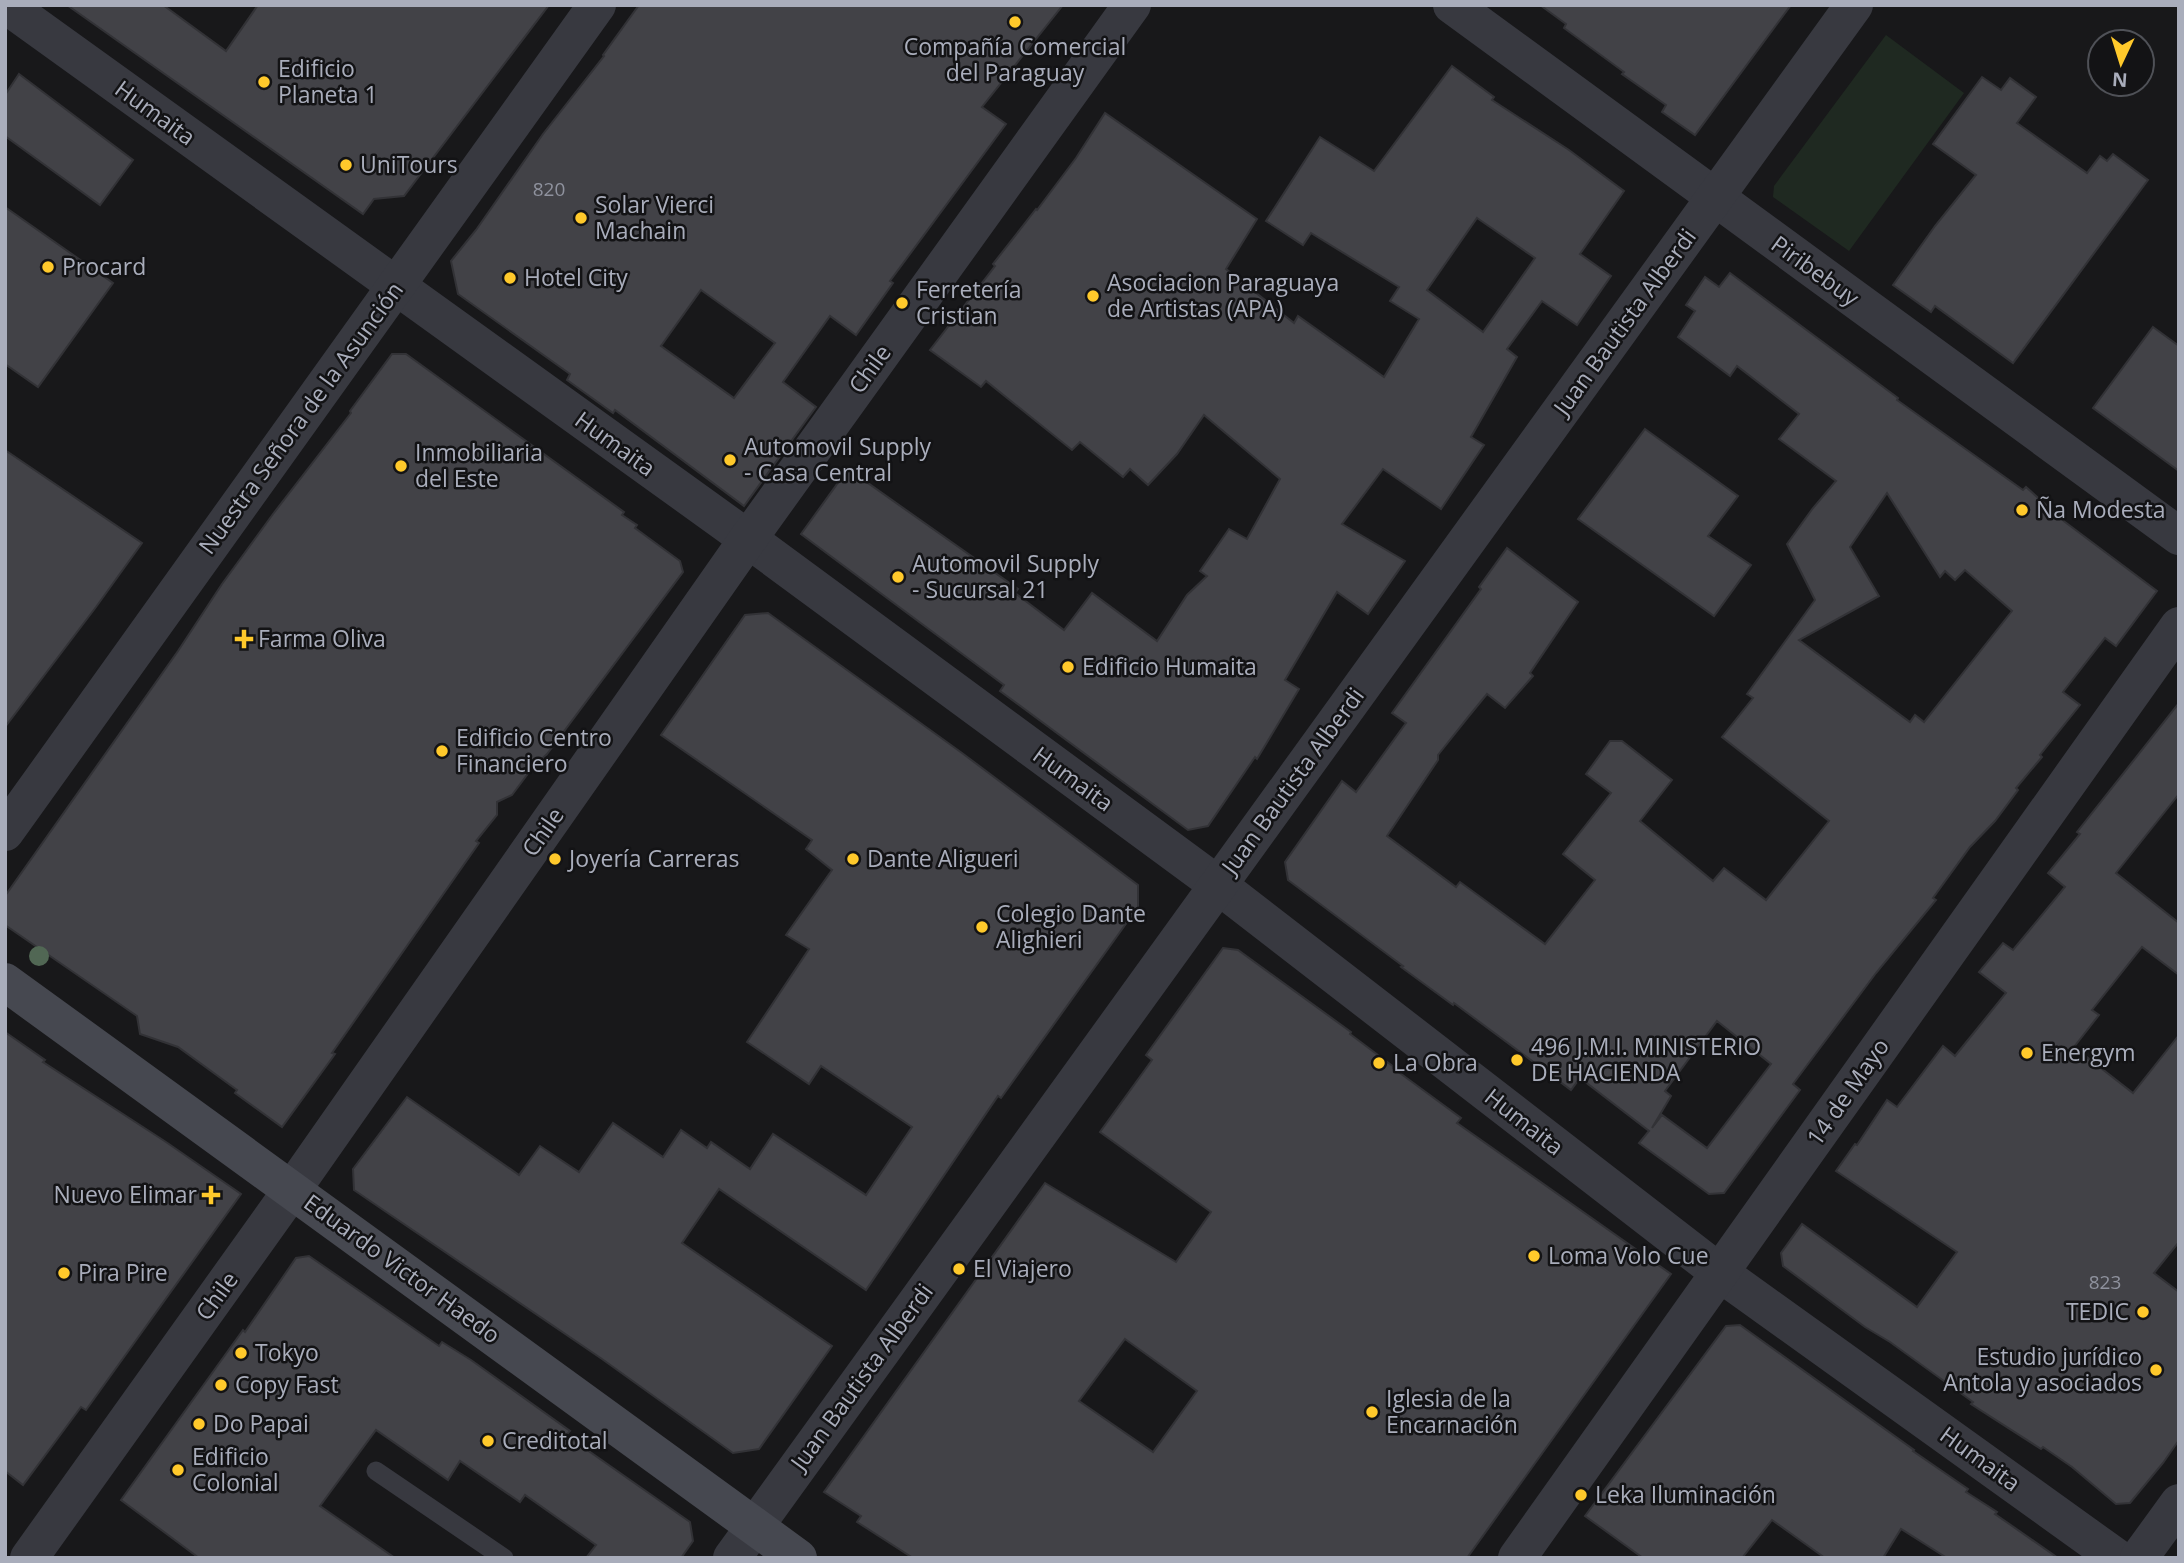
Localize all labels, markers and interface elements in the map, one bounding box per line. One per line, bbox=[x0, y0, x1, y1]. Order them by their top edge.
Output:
marker: Compañía Comercial del Paraguay bbox=[1007, 14, 1023, 30]
north arrow bbox=[2086, 28, 2156, 98]
place label: Compañía Comercial del Paraguay bbox=[904, 30, 1126, 88]
place label: Edificio Planeta 1 bbox=[278, 52, 378, 110]
text: N bbox=[2111, 66, 2128, 93]
street label: Humaita bbox=[109, 72, 202, 152]
marker: Edificio Planeta 1 bbox=[256, 74, 272, 90]
place label: UniTours bbox=[360, 148, 458, 180]
marker: UniTours bbox=[338, 157, 354, 173]
house number: 820 bbox=[533, 176, 565, 202]
place label: Solar Vierci Machain bbox=[595, 188, 714, 246]
marker: Solar Vierci Machain bbox=[573, 210, 589, 226]
street label: Juan Bautista Alberdi bbox=[1544, 222, 1703, 423]
street label: Piribebuy bbox=[1765, 227, 1866, 313]
place label: Procard bbox=[62, 250, 146, 282]
marker: Procard bbox=[40, 259, 56, 275]
place label: Hotel City bbox=[524, 261, 628, 293]
place label: Asociacion Paraguaya de Artistas (APA) bbox=[1107, 266, 1339, 324]
marker: Hotel City bbox=[502, 270, 518, 286]
place label: Ferretería Cristian bbox=[916, 273, 1022, 331]
street label: Nuestra Señora de la Asunción bbox=[190, 275, 410, 560]
marker: Asociacion Paraguaya de Artistas (APA) bbox=[1085, 288, 1101, 304]
marker: Ferretería Cristian bbox=[894, 295, 910, 311]
street label: Chile bbox=[841, 338, 898, 399]
street label: Humaita bbox=[569, 403, 662, 483]
place label: Automovil Supply - Casa Central bbox=[744, 430, 932, 488]
place label: Inmobiliaria del Este bbox=[415, 436, 543, 494]
marker: Automovil Supply - Casa Central bbox=[722, 452, 738, 468]
marker: Inmobiliaria del Este bbox=[393, 458, 409, 474]
place label: Ña Modesta bbox=[2036, 493, 2166, 525]
marker: Ña Modesta bbox=[2014, 502, 2030, 518]
place label: Automovil Supply - Sucursal 21 bbox=[912, 547, 1100, 605]
marker: Automovil Supply - Sucursal 21 bbox=[890, 569, 906, 585]
place label: Farma Oliva bbox=[258, 622, 386, 654]
marker: Farma Oliva bbox=[236, 631, 252, 647]
place label: Edificio Humaita bbox=[1082, 650, 1257, 682]
marker: Edificio Humaita bbox=[1060, 659, 1076, 675]
street label: Juan Bautista Alberdi bbox=[1212, 681, 1371, 882]
place label: Ediﬁcio Centro Financiero bbox=[456, 721, 612, 779]
street label: Humaita bbox=[1027, 738, 1120, 818]
marker: Ediﬁcio Centro Financiero bbox=[434, 743, 450, 759]
street label: Chile bbox=[514, 800, 571, 862]
place label: Joyería Carreras bbox=[567, 842, 740, 874]
place label: Dante Aligueri bbox=[867, 842, 1019, 874]
marker: Joyería Carreras bbox=[547, 851, 563, 867]
marker: Dante Aligueri bbox=[845, 851, 861, 867]
place label: Colegio Dante Alighieri bbox=[996, 897, 1146, 955]
marker: Colegio Dante Alighieri bbox=[974, 919, 990, 935]
place label: 496 J.M.I. MINISTERIO DE HACIENDA bbox=[1531, 1030, 1761, 1088]
street label: 14 de Mayo bbox=[1798, 1031, 1896, 1151]
place label: Energym bbox=[2041, 1036, 2136, 1068]
marker: Energym bbox=[2019, 1045, 2035, 1061]
place label: La Obra bbox=[1393, 1046, 1478, 1078]
marker: 496 J.M.I. MINISTERIO DE HACIENDA bbox=[1509, 1052, 1525, 1068]
marker: La Obra bbox=[1371, 1055, 1387, 1071]
street label: Humaita bbox=[1479, 1080, 1571, 1162]
place label: Nuevo Elimar bbox=[53, 1178, 198, 1210]
street label: Eduardo Victor Haedo bbox=[298, 1186, 507, 1350]
marker: Nuevo Elimar bbox=[203, 1187, 219, 1203]
place label: Loma Volo Cue bbox=[1548, 1239, 1709, 1271]
marker: Loma Volo Cue bbox=[1526, 1248, 1542, 1264]
place label: El Viajero bbox=[973, 1252, 1072, 1284]
place label: Pira Pire bbox=[78, 1256, 168, 1288]
marker: El Viajero bbox=[951, 1261, 967, 1277]
marker: Pira Pire bbox=[56, 1265, 72, 1281]
street label: Chile bbox=[188, 1265, 245, 1326]
house number: 823 bbox=[2089, 1269, 2121, 1295]
street label: Juan Bautista Alberdi bbox=[781, 1277, 940, 1478]
place label: TEDIC bbox=[2066, 1295, 2129, 1327]
marker: TEDIC bbox=[2135, 1304, 2151, 1320]
place label: Tokyo bbox=[255, 1336, 319, 1368]
place label: Estudio jurídico Antola y asociados bbox=[1943, 1340, 2142, 1398]
marker: Tokyo bbox=[233, 1345, 249, 1361]
marker: Estudio jurídico Antola y asociados bbox=[2148, 1362, 2164, 1378]
place label: Copy Fast bbox=[235, 1368, 339, 1400]
marker: Copy Fast bbox=[213, 1377, 229, 1393]
place label: Iglesia de la Encarnación bbox=[1386, 1382, 1518, 1440]
marker: Iglesia de la Encarnación bbox=[1364, 1404, 1380, 1420]
place label: Do Papai bbox=[213, 1407, 309, 1439]
marker: Do Papai bbox=[191, 1416, 207, 1432]
street label: Humaita bbox=[1934, 1418, 2027, 1498]
place label: Creditotal bbox=[502, 1424, 608, 1456]
marker: Creditotal bbox=[480, 1433, 496, 1449]
place label: Edificio Colonial bbox=[192, 1440, 278, 1498]
marker: Edificio Colonial bbox=[170, 1462, 186, 1478]
place label: Leka Iluminación bbox=[1595, 1478, 1776, 1510]
marker: Leka Iluminación bbox=[1573, 1487, 1589, 1503]

